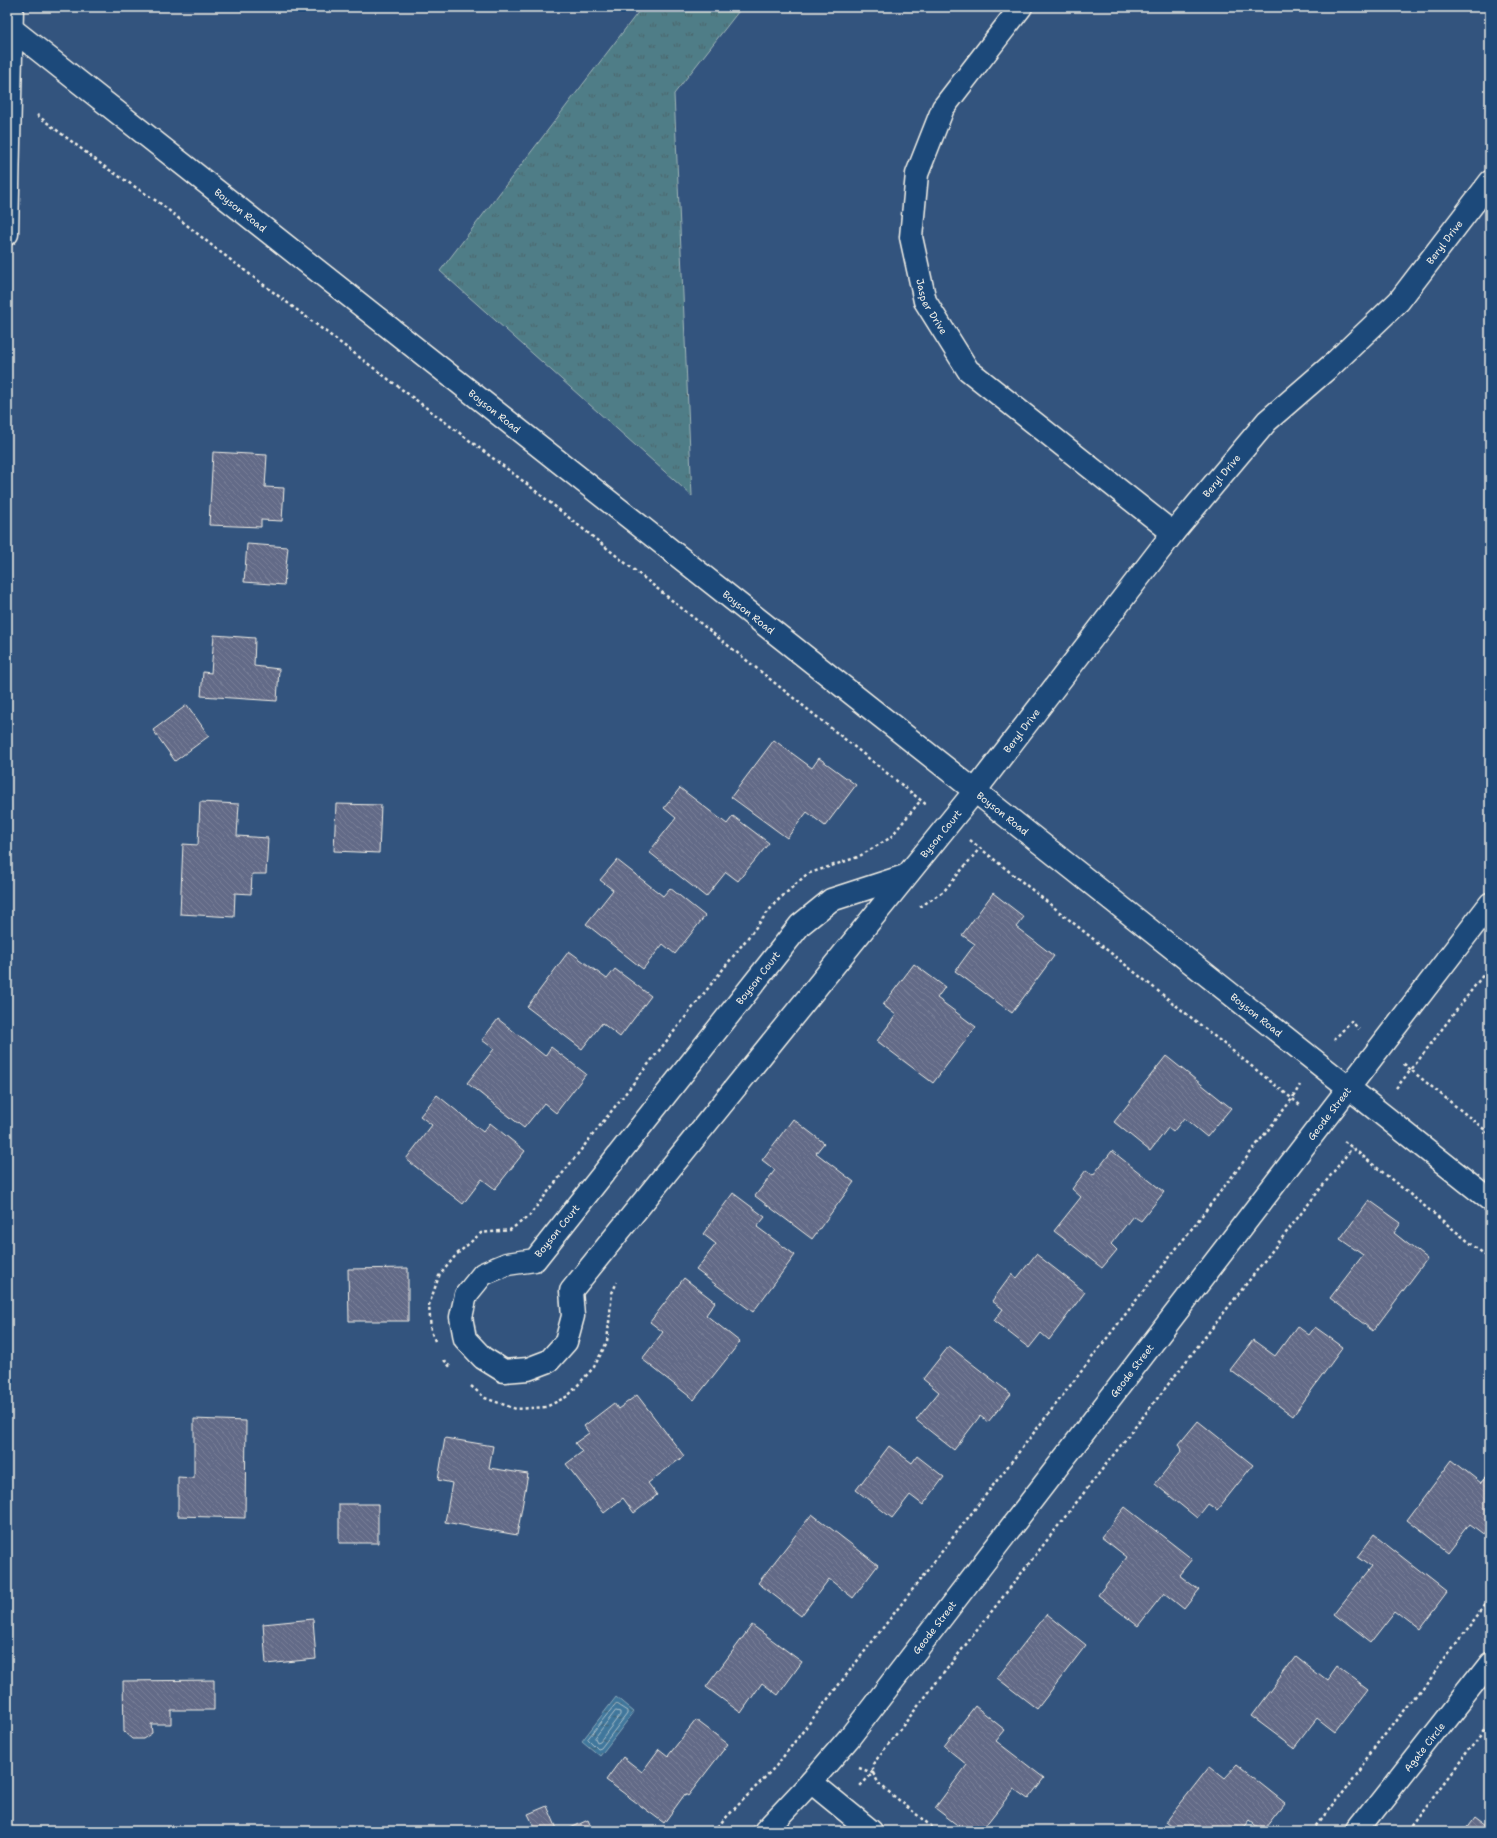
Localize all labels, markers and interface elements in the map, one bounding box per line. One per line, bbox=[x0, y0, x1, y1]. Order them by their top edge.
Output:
street label: Boyson Road bbox=[212, 185, 270, 235]
street label: Beryl Drive bbox=[1423, 217, 1465, 267]
street label: Jasper Drive bbox=[914, 277, 951, 337]
street label: Boyson Road bbox=[466, 386, 524, 436]
street label: Beryl Drive bbox=[1199, 451, 1243, 500]
street label: Boyson Road bbox=[720, 587, 778, 637]
street label: Beryl Drive bbox=[1000, 705, 1043, 755]
street label: Boyson Road bbox=[974, 788, 1032, 838]
street label: Byson Court bbox=[917, 807, 964, 860]
street label: Boyson Court bbox=[733, 949, 783, 1007]
street label: Boyson Road bbox=[1228, 990, 1286, 1040]
street label: Geode Street bbox=[1304, 1084, 1354, 1143]
street label: Boyson Court bbox=[532, 1202, 582, 1260]
street label: Geode Street bbox=[1107, 1341, 1156, 1400]
street label: Geode Street bbox=[909, 1598, 959, 1657]
street label: Agate Circle bbox=[1401, 1719, 1448, 1774]

